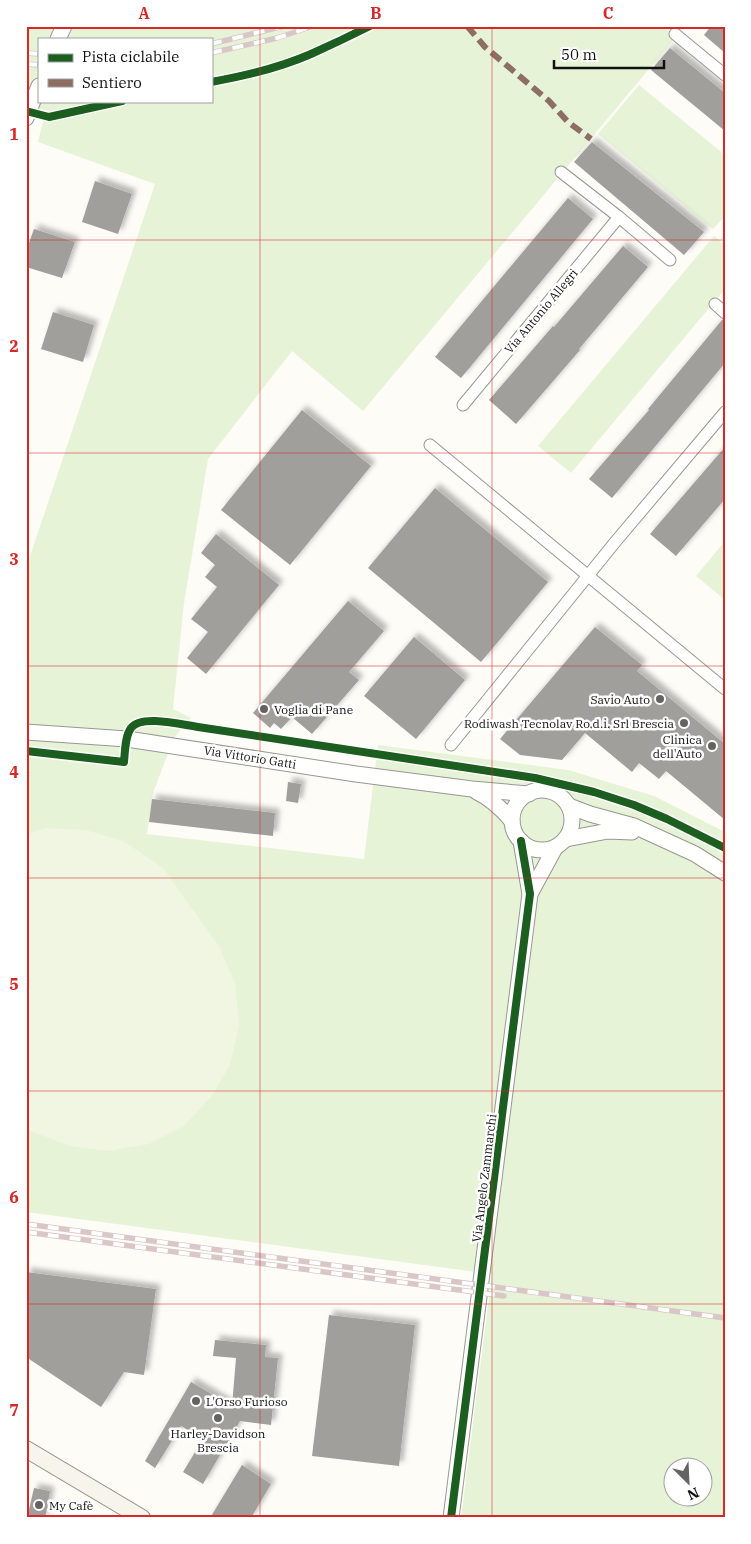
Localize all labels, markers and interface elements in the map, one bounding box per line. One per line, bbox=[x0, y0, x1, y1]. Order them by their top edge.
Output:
text: A bbox=[138, 3, 150, 23]
text: B bbox=[370, 3, 382, 23]
text: C bbox=[603, 3, 613, 23]
legend bbox=[38, 38, 212, 102]
scale bar bbox=[554, 38, 664, 70]
text: 50 m bbox=[561, 45, 597, 64]
text: Pista ciclabile bbox=[82, 47, 179, 66]
text: Sentiero bbox=[82, 73, 142, 92]
text: 1 bbox=[9, 124, 19, 144]
street label: Via Antonio Allegri bbox=[501, 265, 581, 356]
text: 2 bbox=[9, 336, 19, 356]
text: 3 bbox=[9, 549, 19, 569]
place label: Savio Auto bbox=[590, 692, 650, 707]
marker: Savio Auto bbox=[654, 693, 666, 705]
place label: Voglia di Pane bbox=[274, 702, 353, 717]
marker: Voglia di Pane bbox=[258, 703, 270, 715]
place label: Rodiwash Tecnolav Ro.d.i. Srl Brescia bbox=[464, 716, 674, 731]
marker: Rodiwash Tecnolav Ro.d.i. Srl Brescia bbox=[678, 717, 690, 729]
place label: Clinica dell'Auto bbox=[653, 732, 702, 761]
marker: Clinica dell'Auto bbox=[706, 740, 718, 752]
street label: Via Vittorio Gatti bbox=[203, 742, 298, 772]
text: 4 bbox=[9, 762, 19, 782]
text: 5 bbox=[9, 974, 19, 994]
street label: Via Angelo Zammarchi bbox=[469, 1113, 499, 1243]
text: 6 bbox=[9, 1187, 19, 1207]
place label: L'Orso Furioso bbox=[206, 1394, 288, 1409]
marker: L'Orso Furioso bbox=[190, 1395, 202, 1407]
text: 7 bbox=[9, 1400, 19, 1420]
marker: Harley-Davidson Brescia bbox=[212, 1412, 224, 1424]
place label: Harley-Davidson Brescia bbox=[171, 1426, 266, 1455]
north arrow bbox=[664, 1456, 714, 1506]
text: N bbox=[685, 1483, 702, 1504]
place label: My Cafè bbox=[49, 1498, 93, 1513]
marker: My Cafè bbox=[33, 1499, 45, 1511]

